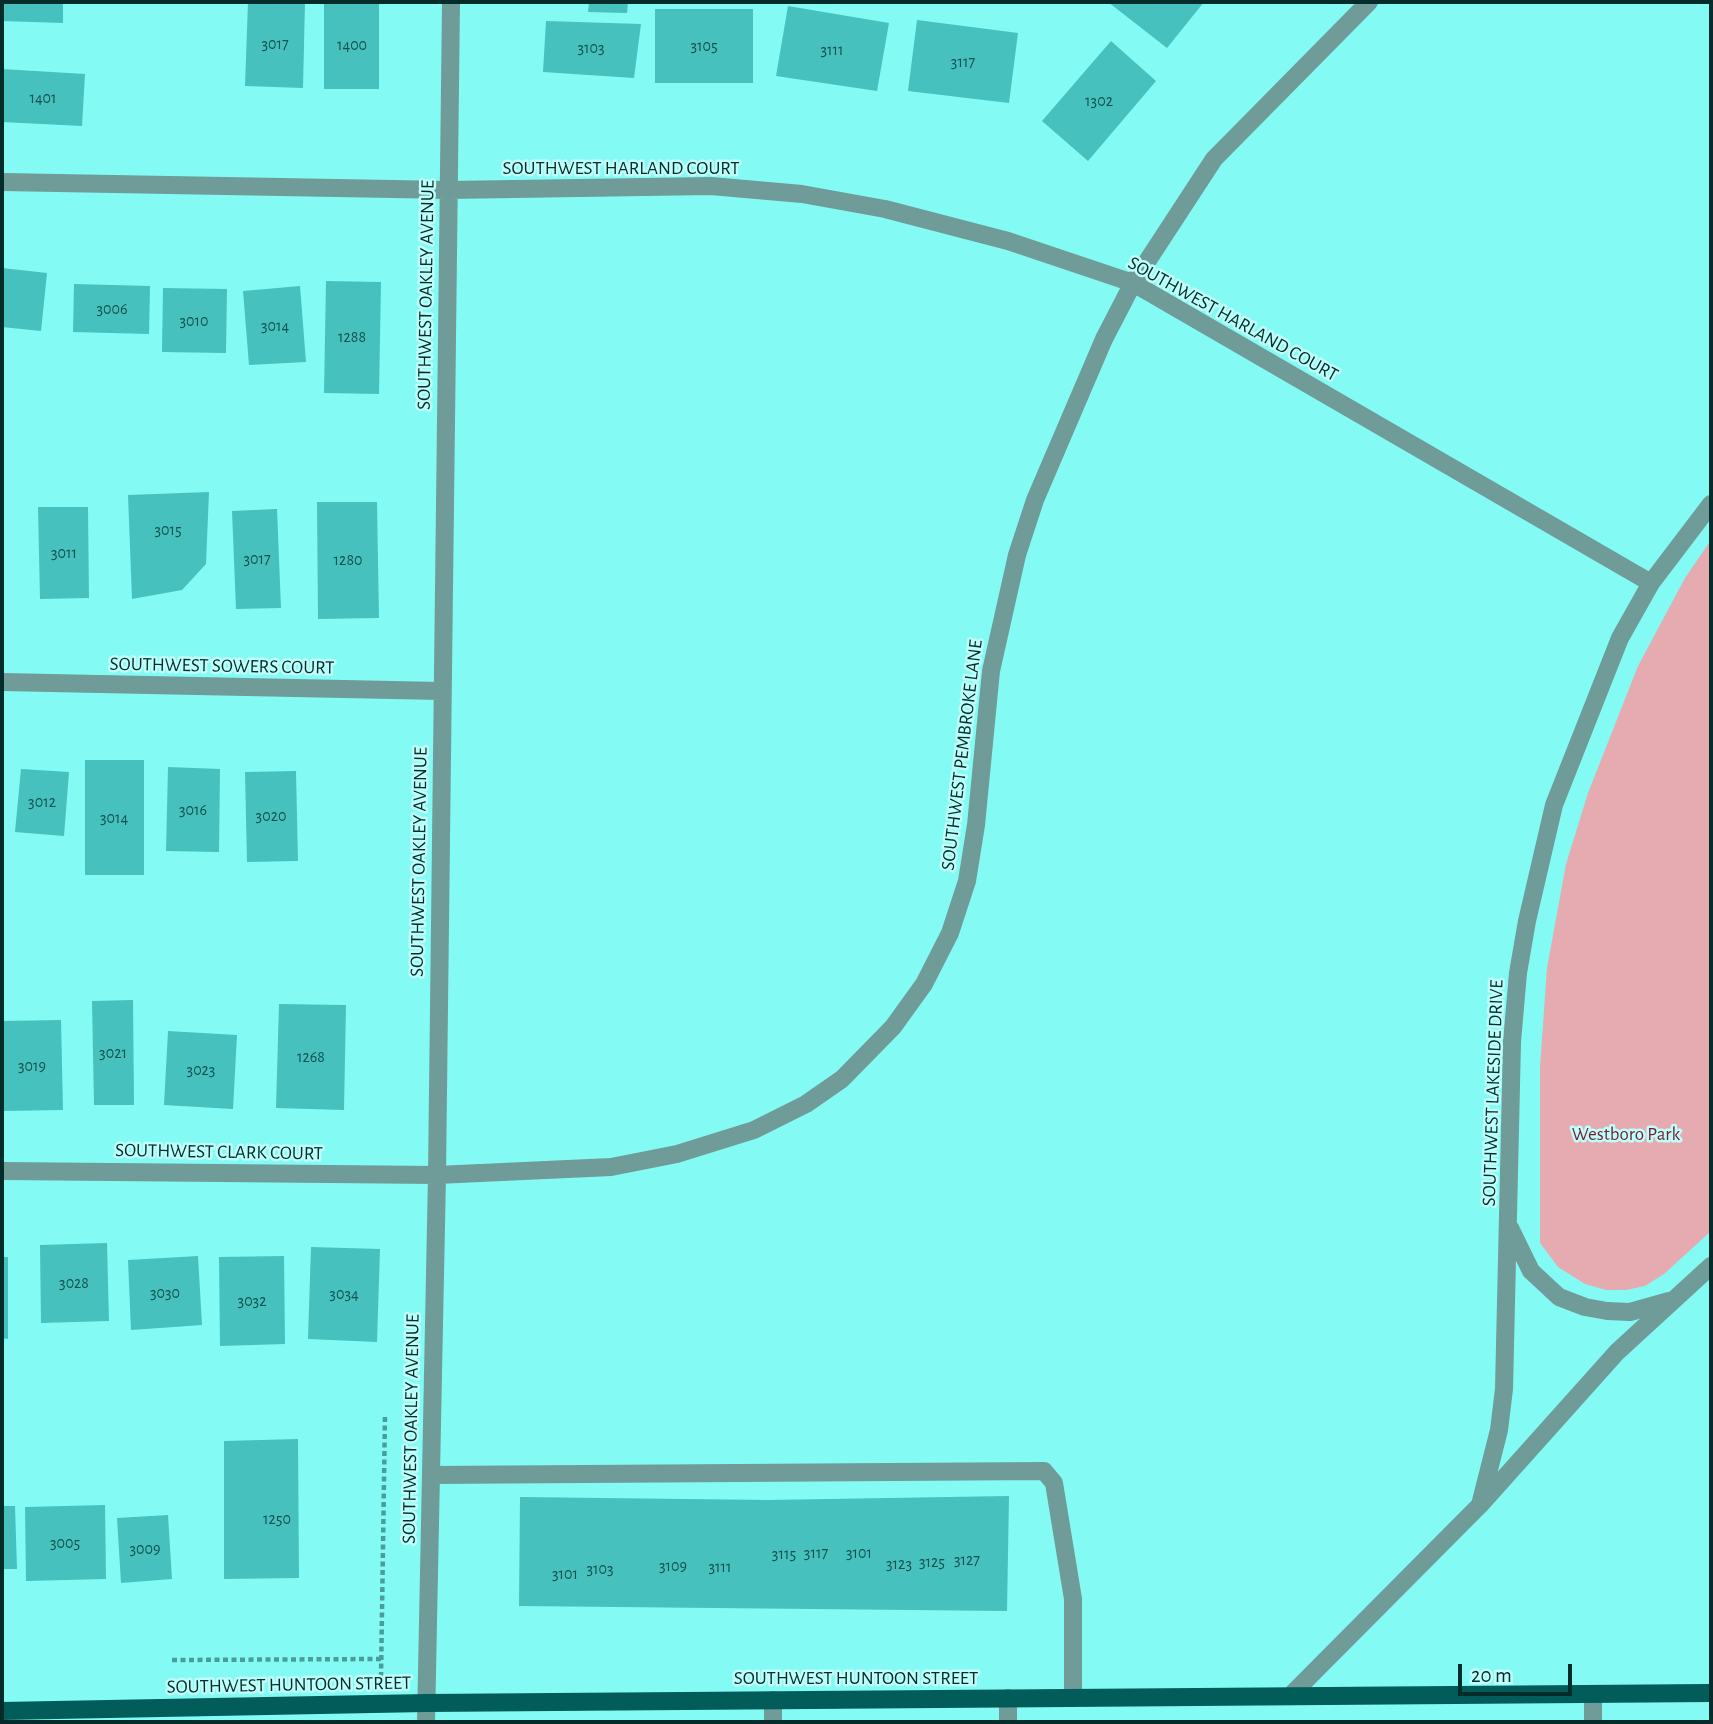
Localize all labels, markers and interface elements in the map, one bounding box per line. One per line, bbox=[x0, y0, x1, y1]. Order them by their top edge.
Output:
house number: 3017 bbox=[261, 34, 289, 54]
house number: 1400 bbox=[337, 35, 367, 55]
house number: 3105 bbox=[690, 36, 718, 56]
house number: 3103 bbox=[577, 38, 605, 58]
house number: 3111 bbox=[820, 40, 844, 60]
house number: 3117 bbox=[951, 52, 975, 72]
house number: 1401 bbox=[29, 88, 57, 108]
house number: 1302 bbox=[1085, 91, 1113, 111]
street label: SOUTHWEST HARLAND COURT bbox=[503, 157, 739, 179]
street label: SOUTHWEST OAKLEY AVENUE bbox=[413, 180, 439, 410]
street label: SOUTHWEST HARLAND COURT bbox=[1124, 252, 1342, 386]
house number: 3006 bbox=[96, 299, 128, 319]
house number: 3010 bbox=[180, 311, 208, 331]
house number: 3014 bbox=[261, 316, 289, 336]
house number: 1288 bbox=[338, 327, 366, 347]
house number: 3015 bbox=[154, 520, 182, 540]
house number: 3011 bbox=[51, 543, 77, 563]
house number: 3017 bbox=[243, 549, 271, 569]
house number: 1280 bbox=[334, 550, 362, 570]
street label: SOUTHWEST PEMBROKE LANE bbox=[937, 638, 987, 872]
street label: SOUTHWEST SOWERS COURT bbox=[110, 653, 334, 679]
street label: SOUTHWEST OAKLEY AVENUE bbox=[406, 747, 432, 977]
house number: 3012 bbox=[28, 792, 56, 812]
house number: 3016 bbox=[179, 800, 207, 820]
house number: 3020 bbox=[256, 806, 286, 826]
house number: 3014 bbox=[100, 808, 128, 828]
street label: SOUTHWEST LAKESIDE DRIVE bbox=[1478, 979, 1508, 1207]
house number: 3021 bbox=[99, 1043, 127, 1063]
house number: 1268 bbox=[297, 1047, 325, 1067]
house number: 3019 bbox=[18, 1056, 46, 1076]
house number: 3023 bbox=[187, 1060, 215, 1080]
park label: Westboro Park bbox=[1572, 1123, 1680, 1145]
street label: SOUTHWEST CLARK COURT bbox=[115, 1139, 323, 1165]
house number: 3028 bbox=[59, 1273, 89, 1293]
house number: 3030 bbox=[150, 1283, 180, 1303]
house number: 3034 bbox=[329, 1284, 359, 1304]
house number: 3032 bbox=[238, 1291, 266, 1311]
street label: SOUTHWEST OAKLEY AVENUE bbox=[398, 1314, 424, 1544]
house number: 1250 bbox=[263, 1509, 291, 1529]
house number: 3005 bbox=[50, 1533, 80, 1553]
house number: 3009 bbox=[129, 1539, 161, 1559]
house number: 3117 bbox=[804, 1543, 828, 1563]
house number: 3101 bbox=[846, 1543, 872, 1563]
house number: 3115 bbox=[772, 1544, 796, 1564]
house number: 3127 bbox=[954, 1550, 980, 1570]
house number: 3125 bbox=[919, 1552, 945, 1572]
house number: 3123 bbox=[886, 1554, 912, 1574]
house number: 3109 bbox=[659, 1556, 687, 1576]
house number: 3111 bbox=[708, 1557, 732, 1577]
house number: 3103 bbox=[586, 1559, 614, 1579]
house number: 3101 bbox=[552, 1564, 578, 1584]
scale bar bbox=[1461, 1650, 1575, 1694]
text: 20 m bbox=[1471, 1665, 1512, 1686]
street label: SOUTHWEST HUNTOON STREET bbox=[734, 1667, 978, 1689]
street label: SOUTHWEST HUNTOON STREET bbox=[166, 1671, 412, 1699]

